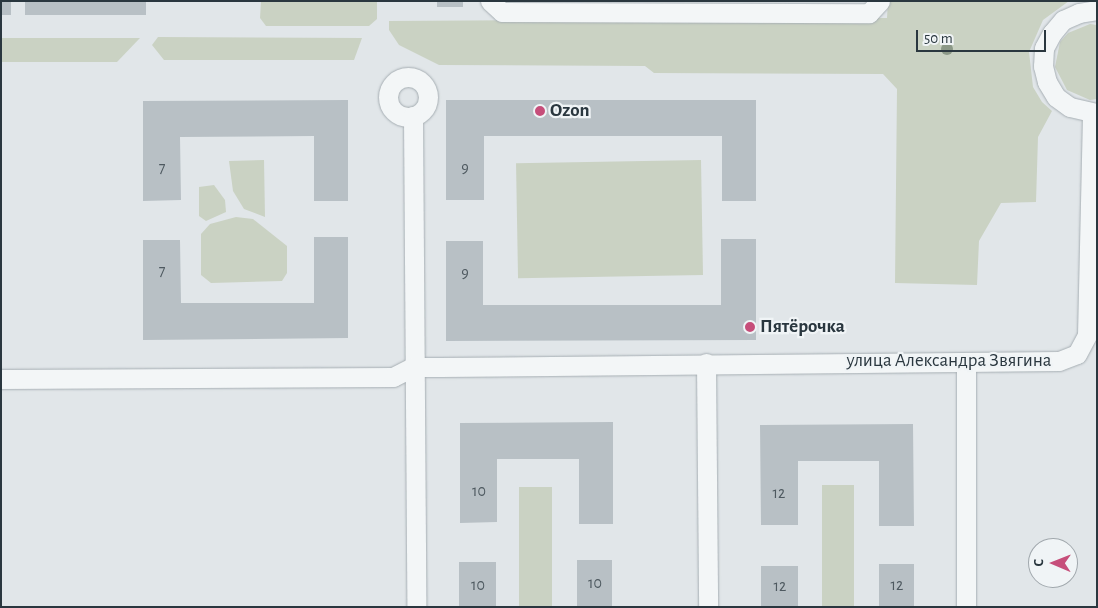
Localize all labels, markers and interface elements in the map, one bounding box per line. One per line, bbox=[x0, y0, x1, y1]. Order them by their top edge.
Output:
scale bar bbox=[918, 20, 1048, 52]
text: 50 m bbox=[924, 31, 953, 46]
place label: Ozon bbox=[550, 100, 589, 122]
marker: Ozon bbox=[534, 105, 546, 117]
house number: 7 bbox=[159, 158, 165, 178]
house number: 9 bbox=[461, 158, 469, 178]
house number: 7 bbox=[159, 261, 165, 281]
house number: 9 bbox=[461, 263, 469, 283]
place label: Пятёрочка bbox=[760, 316, 845, 338]
marker: Пятёрочка bbox=[744, 321, 756, 333]
street label: улица Александра Звягина bbox=[846, 350, 1052, 372]
house number: 10 bbox=[472, 481, 486, 501]
house number: 12 bbox=[773, 483, 785, 503]
north arrow bbox=[1028, 538, 1078, 588]
text: С bbox=[1032, 559, 1046, 567]
house number: 10 bbox=[588, 573, 602, 593]
house number: 10 bbox=[471, 575, 485, 595]
house number: 12 bbox=[891, 575, 903, 595]
house number: 12 bbox=[774, 576, 786, 596]

